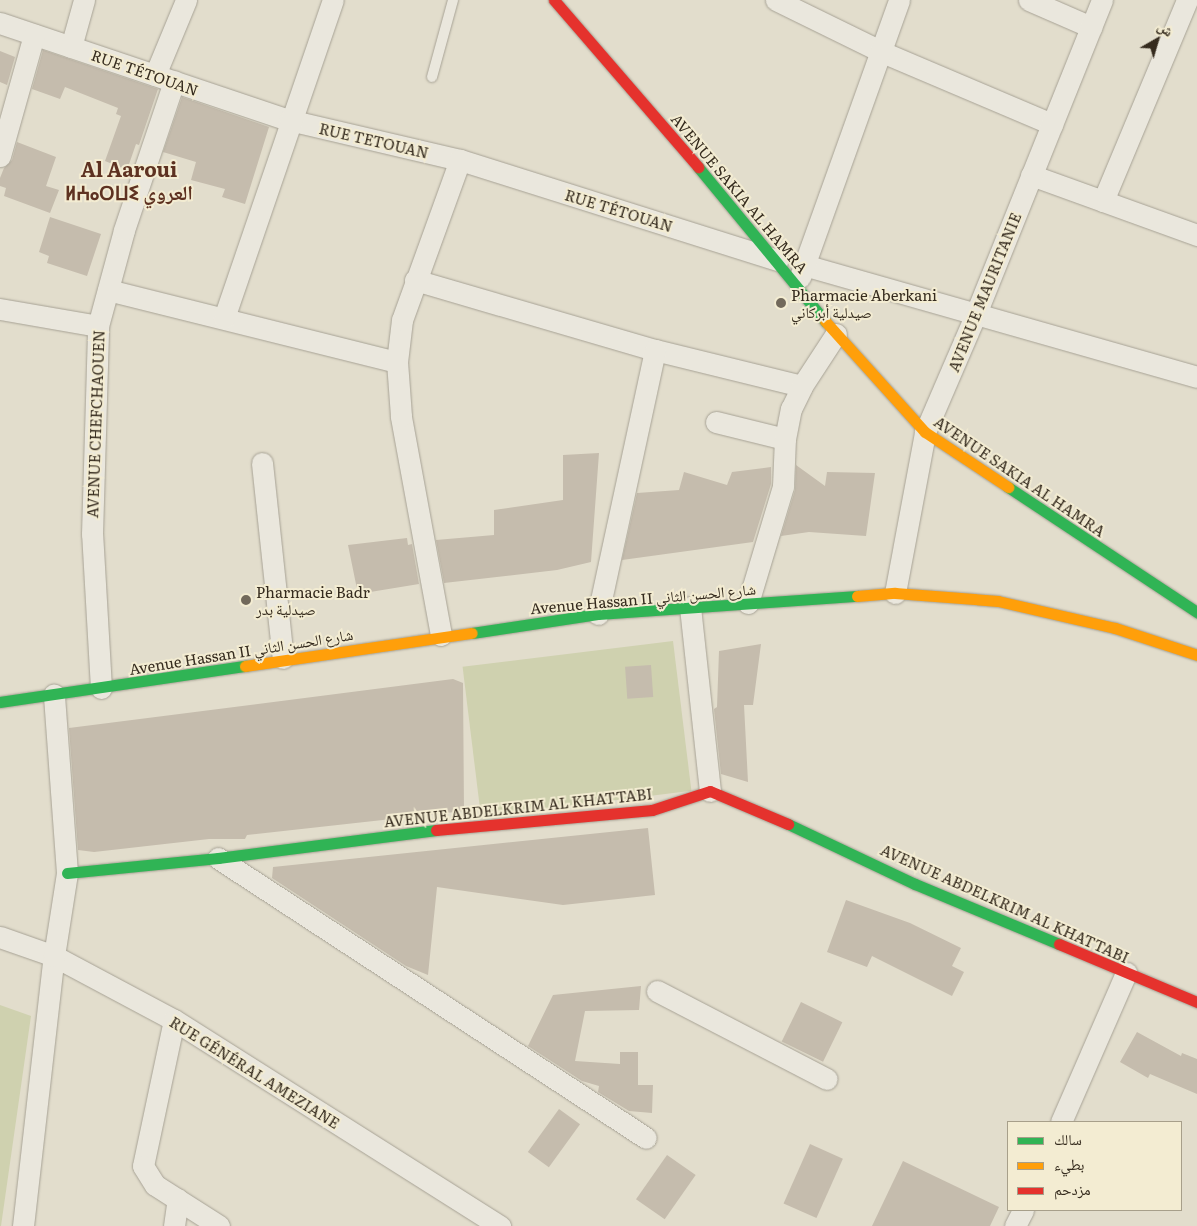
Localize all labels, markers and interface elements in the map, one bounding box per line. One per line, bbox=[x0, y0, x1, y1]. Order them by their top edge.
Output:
north arrow bbox=[1132, 15, 1182, 65]
text: ش bbox=[1154, 16, 1178, 41]
street label: RUE TÉTOUAN bbox=[89, 45, 201, 99]
street label: AVENUE SAKIA AL HAMRA bbox=[668, 110, 812, 276]
street label: RUE TETOUAN bbox=[318, 119, 430, 161]
district label: Al Aaroui ⵍⵄⴰⵔⵡⵉ العروي bbox=[65, 157, 193, 204]
street label: RUE TÉTOUAN bbox=[563, 185, 675, 235]
street label: AVENUE MAURITANIE bbox=[944, 210, 1024, 374]
place label: Pharmacie Aberkani صيدلية أبركاني bbox=[791, 285, 937, 320]
marker: Pharmacie Aberkani صيدلية أبركاني bbox=[775, 297, 787, 309]
street label: AVENUE CHEFCHAOUEN bbox=[83, 330, 107, 518]
street label: AVENUE SAKIA AL HAMRA bbox=[931, 412, 1109, 540]
street label: Avenue Hassan II شارع الحسن الثاني bbox=[530, 579, 756, 617]
place label: Pharmacie Badr صيدلية بدر bbox=[256, 582, 370, 617]
marker: Pharmacie Badr صيدلية بدر bbox=[240, 594, 252, 606]
street label: Avenue Hassan II شارع الحسن الثاني bbox=[128, 624, 354, 678]
street label: AVENUE ABDELKRIM AL KHATTABI bbox=[383, 784, 653, 830]
street label: AVENUE ABDELKRIM AL KHATTABI bbox=[878, 840, 1132, 966]
street label: RUE GÉNÉRAL AMEZIANE bbox=[167, 1012, 343, 1132]
legend bbox=[1007, 1121, 1182, 1211]
text: سالك bbox=[1054, 1127, 1082, 1150]
text: بطيء bbox=[1054, 1152, 1084, 1175]
text: مزدحم bbox=[1054, 1177, 1091, 1200]

